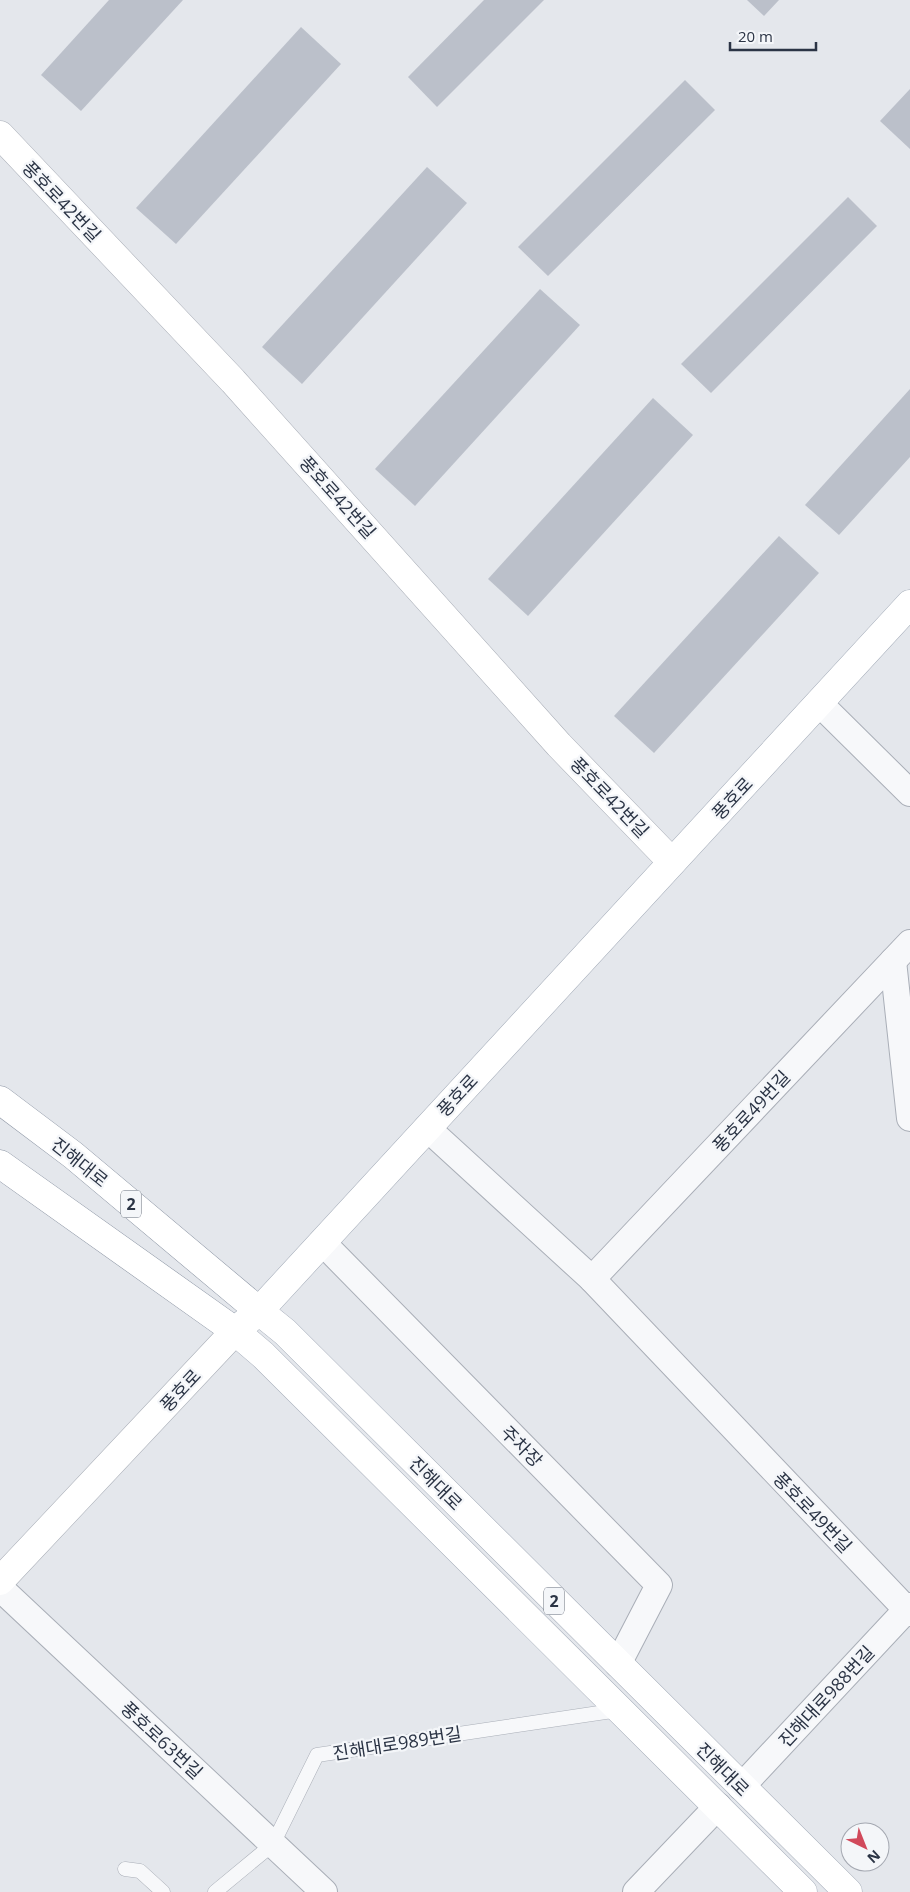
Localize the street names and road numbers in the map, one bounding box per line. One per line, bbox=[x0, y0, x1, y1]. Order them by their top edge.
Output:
street label: 풍호로42번길 bbox=[17, 155, 107, 247]
street label: 풍호로42번길 bbox=[294, 451, 382, 543]
street label: 풍호로42번길 bbox=[565, 751, 655, 843]
street label: 풍호로 bbox=[706, 772, 758, 824]
street label: 풍호로49번길 bbox=[707, 1065, 795, 1157]
street label: 풍호로 bbox=[431, 1069, 483, 1121]
street label: 진해대로 bbox=[47, 1132, 113, 1192]
road number: 2 bbox=[121, 1190, 141, 1218]
street label: 풍호로 bbox=[154, 1364, 206, 1416]
street label: 주차장 bbox=[496, 1420, 548, 1472]
street label: 진해대로 bbox=[404, 1451, 468, 1515]
street label: 풍호로49번길 bbox=[768, 1466, 858, 1558]
road number: 2 bbox=[544, 1588, 564, 1614]
street label: 진해대로988번길 bbox=[773, 1640, 879, 1752]
street label: 풍호로63번길 bbox=[116, 1696, 208, 1784]
street label: 진해대로989번길 bbox=[331, 1721, 463, 1765]
street label: 진해대로 bbox=[691, 1737, 755, 1801]

